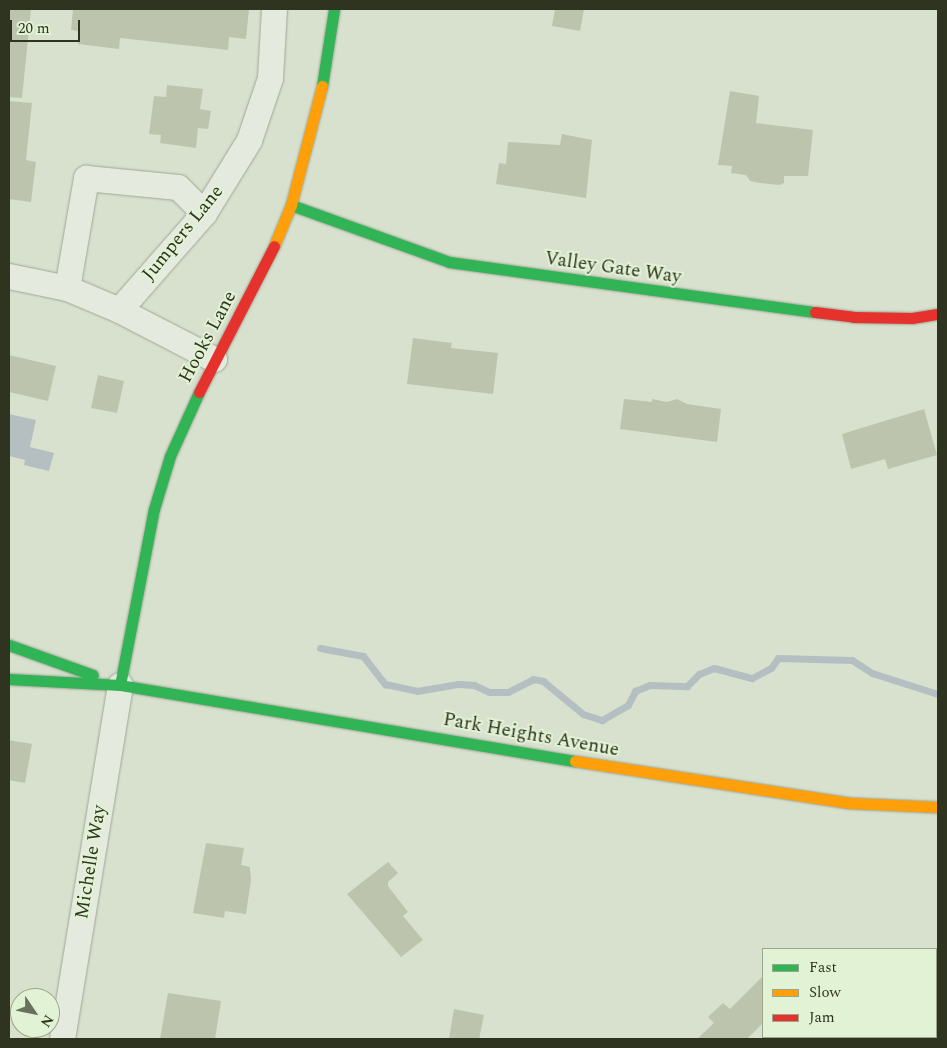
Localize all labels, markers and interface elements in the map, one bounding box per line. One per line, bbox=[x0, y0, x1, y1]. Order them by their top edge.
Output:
scale bar bbox=[12, 10, 82, 42]
text: 20 m bbox=[18, 17, 50, 40]
street label: Jumpers Lane bbox=[138, 181, 228, 285]
street label: Valley Gate Way bbox=[543, 247, 683, 289]
street label: Hooks Lane bbox=[174, 287, 242, 387]
street label: Park Heights Avenue bbox=[441, 708, 621, 762]
street label: Michelle Way bbox=[71, 803, 111, 921]
legend bbox=[762, 948, 937, 1038]
text: Fast bbox=[809, 956, 837, 979]
text: Slow bbox=[809, 981, 841, 1004]
north arrow bbox=[10, 988, 60, 1038]
text: Jam bbox=[809, 1006, 835, 1029]
text: N bbox=[35, 1010, 59, 1032]

